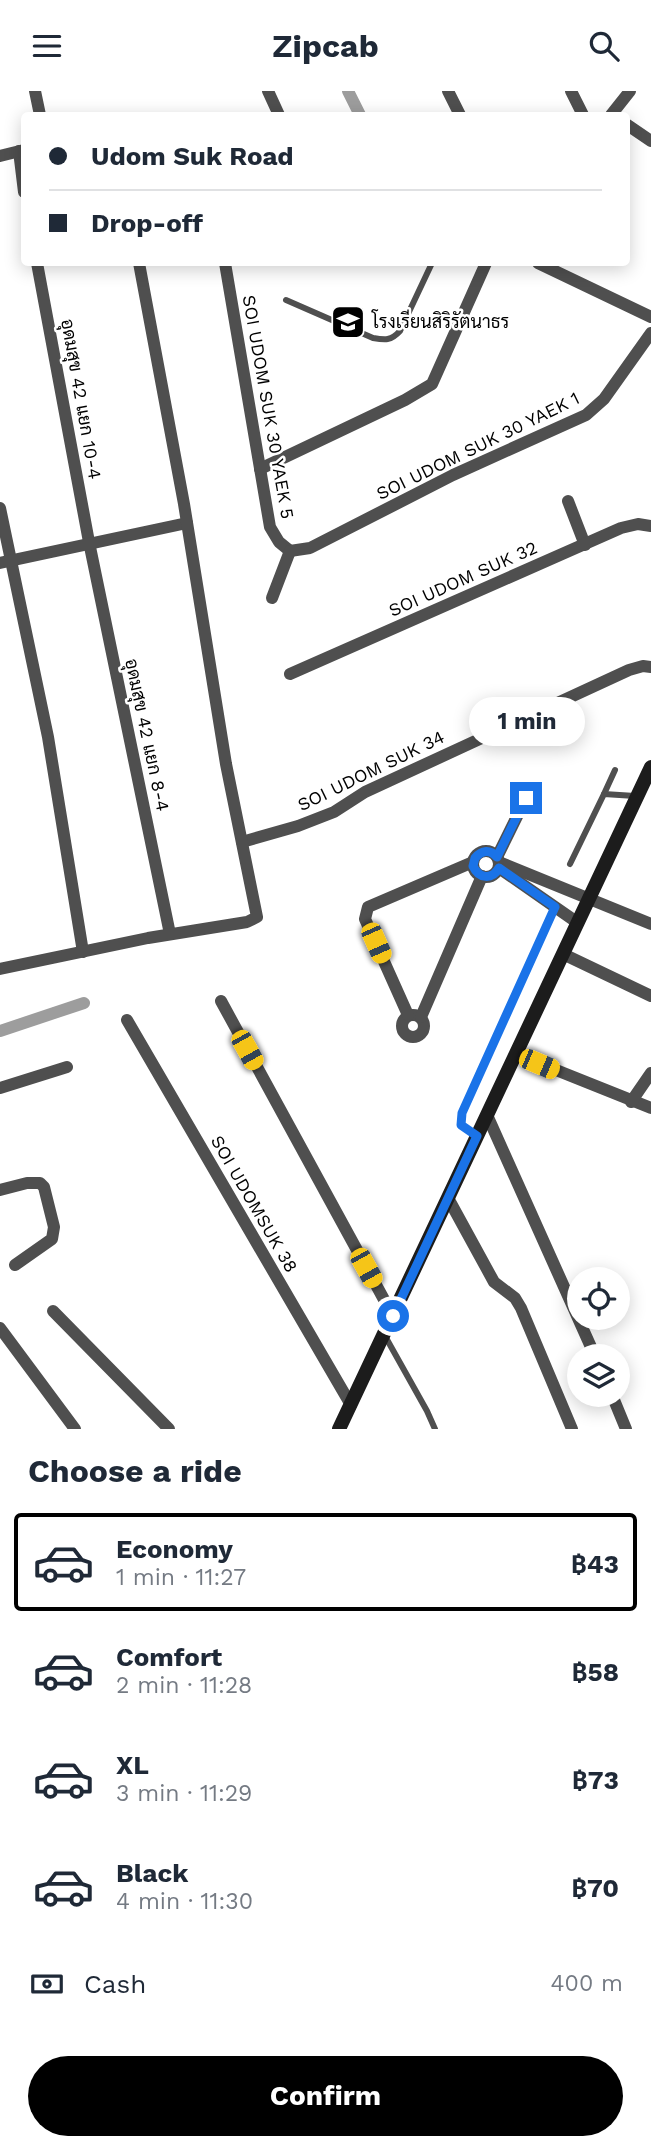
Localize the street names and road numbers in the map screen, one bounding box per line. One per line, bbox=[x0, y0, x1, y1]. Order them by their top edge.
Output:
street label: SOI UDOM SUK 30 YAEK 5 bbox=[238, 293, 299, 520]
street label: อุดมสุข 42 แยก 10-4 bbox=[55, 317, 106, 481]
street label: SOI UDOM SUK 30 YAEK 1 bbox=[373, 387, 583, 504]
street label: SOI UDOM SUK 32 bbox=[385, 536, 540, 621]
street label: อุดมสุข 42 แยก 8-4 bbox=[119, 657, 174, 814]
street label: SOI UDOM SUK 34 bbox=[294, 726, 448, 815]
street label: SOI UDOMSUK 38 bbox=[207, 1132, 302, 1276]

